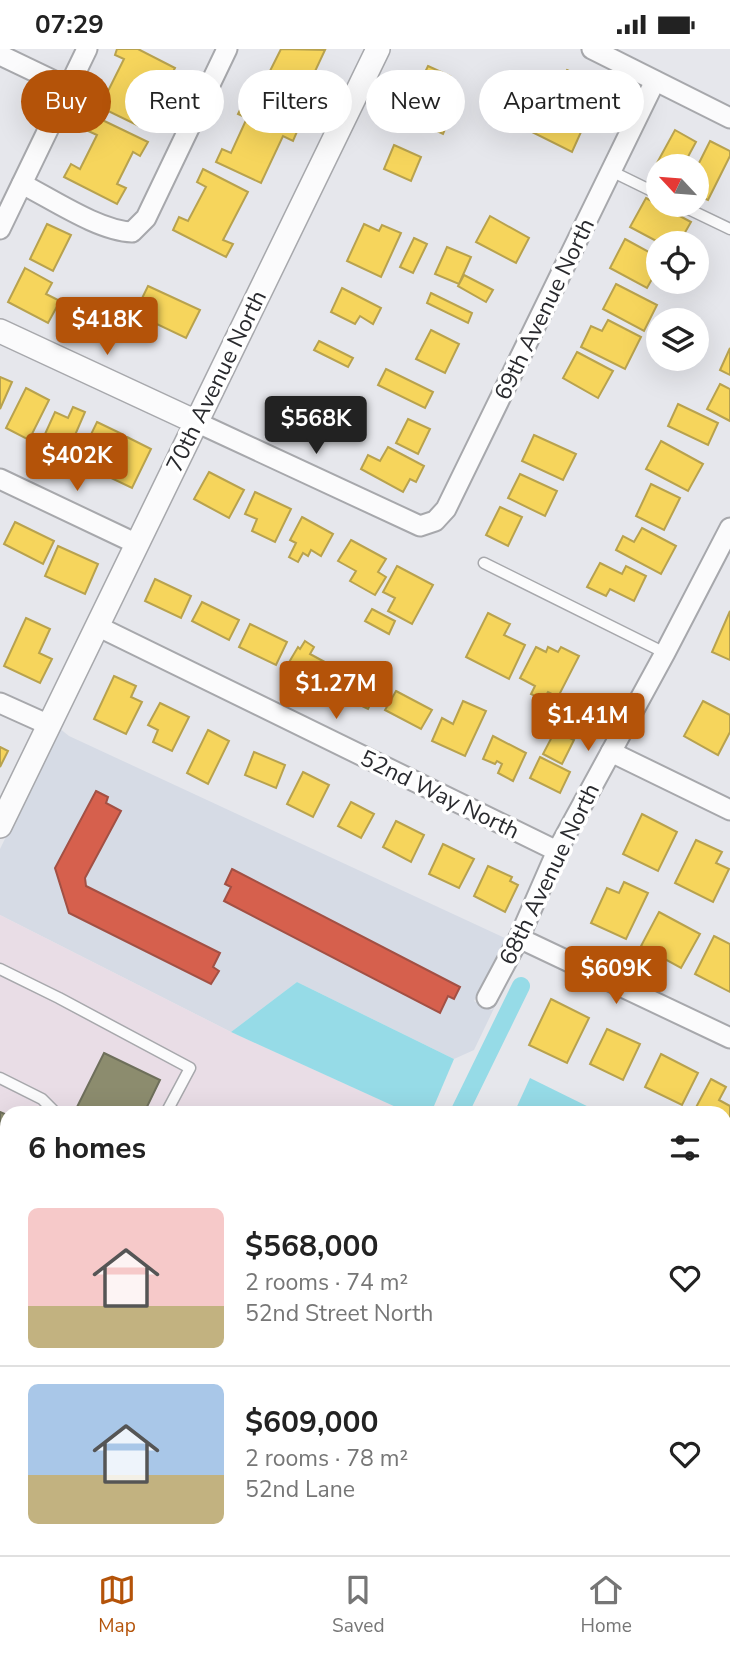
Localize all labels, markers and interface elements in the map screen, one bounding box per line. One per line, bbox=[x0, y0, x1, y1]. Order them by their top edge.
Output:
text: 07:29 bbox=[35, 7, 104, 42]
chip: Buy bbox=[21, 70, 111, 133]
chip: Rent bbox=[125, 70, 224, 133]
chip: Filters bbox=[238, 70, 352, 133]
chip: New bbox=[366, 70, 465, 133]
chip: Apartment bbox=[479, 70, 644, 133]
north arrow bbox=[646, 154, 709, 217]
map controls bbox=[646, 154, 709, 371]
street label: 69th Avenue North bbox=[487, 213, 602, 405]
button: locate bbox=[646, 231, 709, 294]
street label: 70th Avenue North bbox=[159, 285, 274, 477]
pin: $418K bbox=[58, 297, 156, 357]
text: $418K bbox=[72, 304, 142, 335]
button: layers bbox=[646, 308, 709, 371]
pin: $568K bbox=[267, 397, 365, 456]
text: $568K bbox=[281, 403, 351, 434]
pin: $402K bbox=[28, 433, 126, 493]
text: $402K bbox=[42, 440, 112, 471]
pin: $1.27M bbox=[279, 661, 393, 721]
text: $1.27M bbox=[296, 668, 376, 699]
pin: $1.41M bbox=[531, 693, 645, 753]
text: $1.41M bbox=[548, 700, 628, 731]
street label: 52nd Way North bbox=[355, 742, 525, 846]
street label: 68th Avenue North bbox=[492, 778, 607, 970]
pin: $609K bbox=[567, 947, 665, 1006]
text: $609K bbox=[581, 953, 651, 984]
text: 6 homes bbox=[28, 1128, 146, 1169]
icon: filters bbox=[666, 1129, 704, 1167]
text: $568,000 bbox=[245, 1226, 378, 1267]
icon: home bbox=[84, 1236, 168, 1320]
icon: heart bbox=[666, 1259, 704, 1297]
text: 2 rooms · 74 m² bbox=[245, 1267, 408, 1298]
text: 52nd Street North bbox=[245, 1298, 433, 1329]
text: $609,000 bbox=[245, 1402, 378, 1443]
icon: home bbox=[84, 1412, 168, 1496]
icon: heart bbox=[666, 1435, 704, 1473]
text: 2 rooms · 78 m² bbox=[245, 1443, 408, 1474]
text: 52nd Lane bbox=[245, 1474, 355, 1505]
tab: Map bbox=[98, 1571, 136, 1639]
tab: Saved bbox=[332, 1571, 385, 1639]
tab: Home bbox=[581, 1571, 632, 1639]

